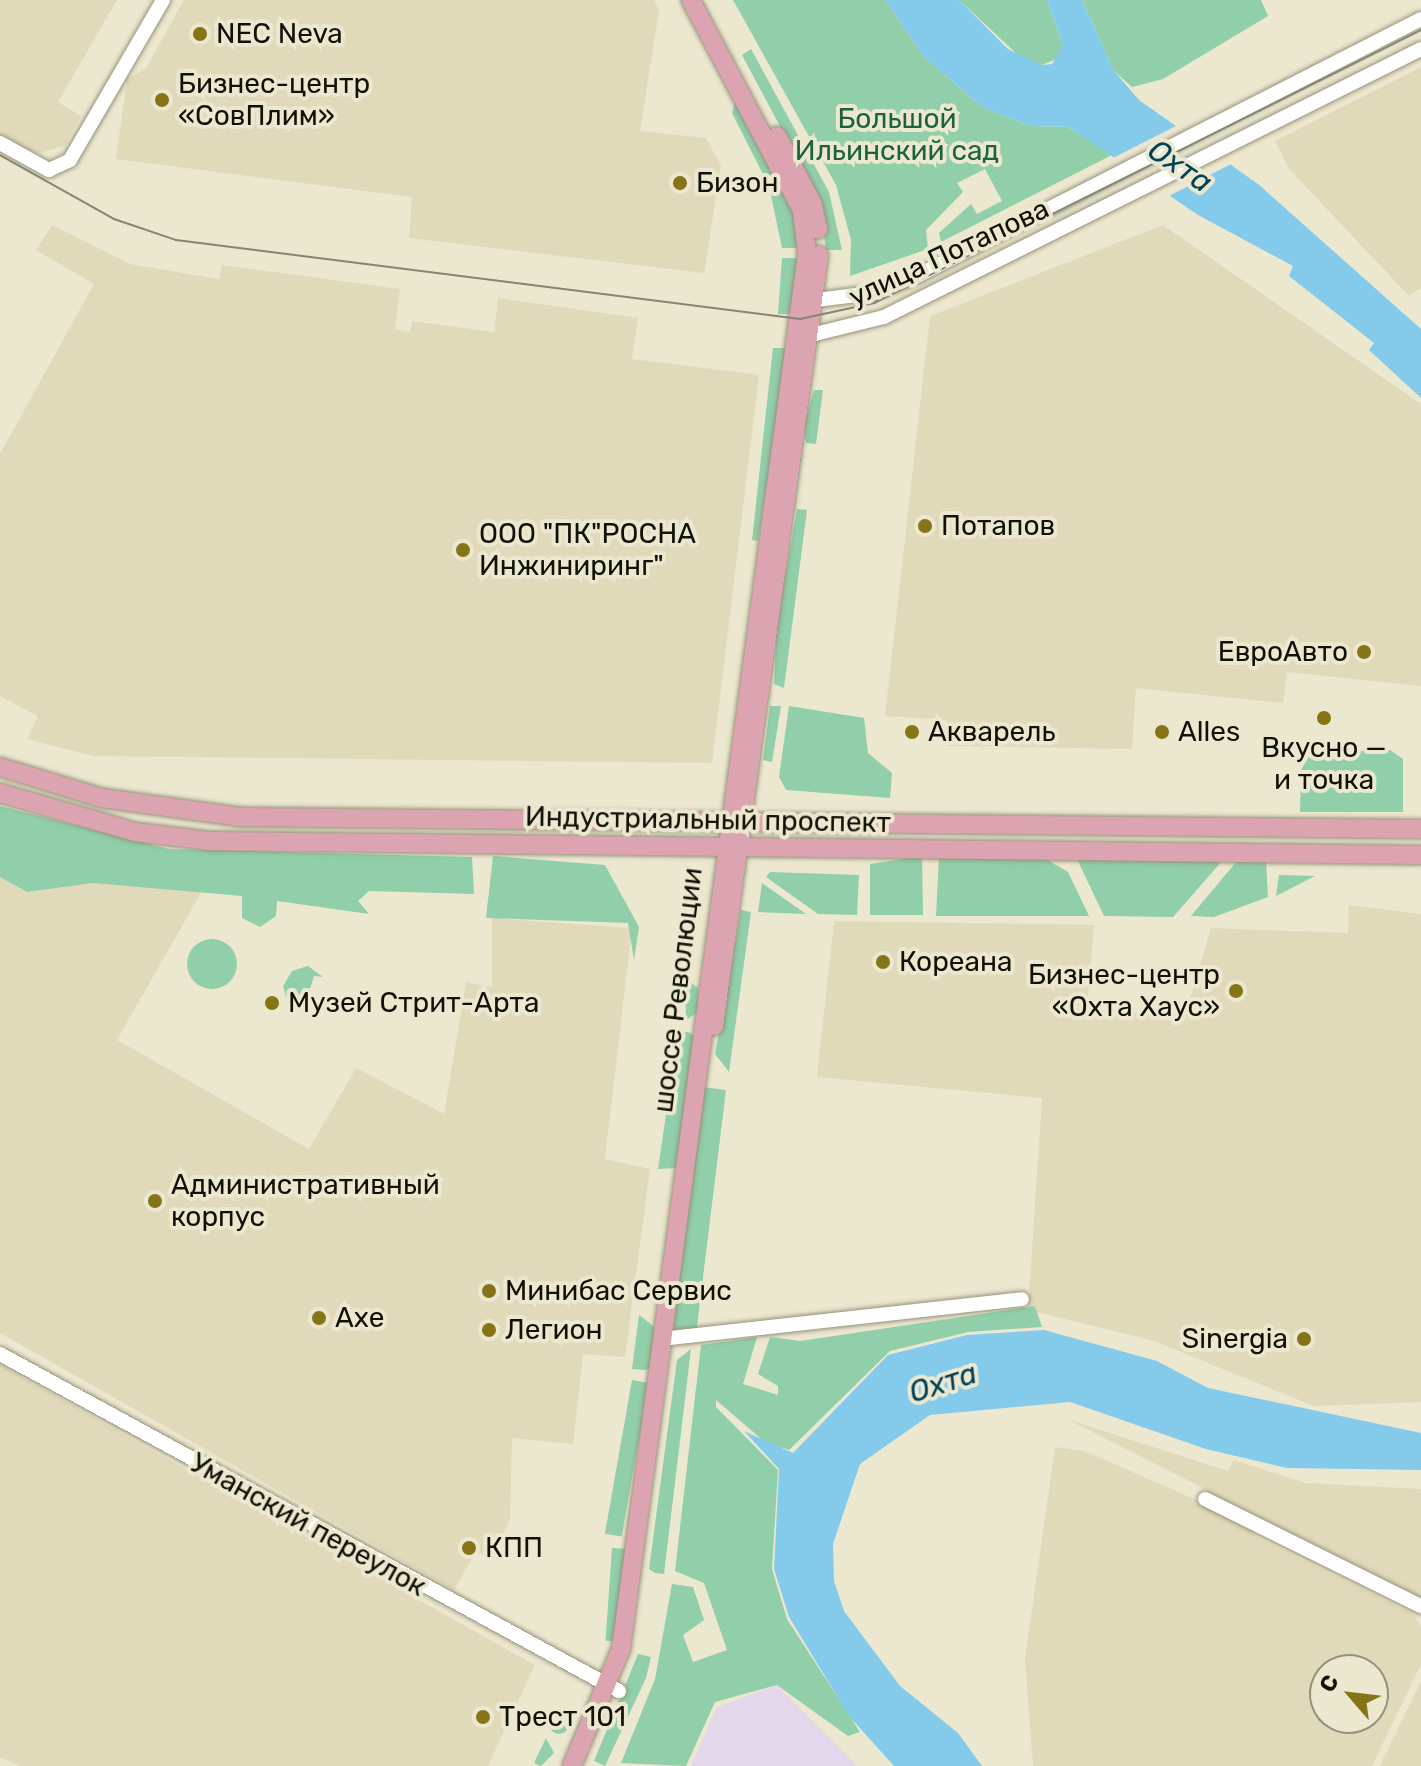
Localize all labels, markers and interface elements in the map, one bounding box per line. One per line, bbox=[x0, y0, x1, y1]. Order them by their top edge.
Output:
place label: NEC Neva bbox=[216, 17, 343, 51]
marker: NEC Neva bbox=[191, 25, 209, 43]
place label: Бизнес-центр «СовПлим» bbox=[178, 67, 370, 133]
marker: Бизнес-центр «СовПлим» bbox=[153, 91, 171, 109]
park label: Большой Ильинский сад bbox=[795, 102, 999, 168]
water label: Охта bbox=[1141, 132, 1219, 200]
place label: Бизон bbox=[696, 166, 778, 200]
marker: Бизон bbox=[671, 174, 689, 192]
street label: улица Потапова bbox=[844, 192, 1054, 314]
place label: Потапов bbox=[941, 509, 1055, 543]
place label: ООО "ПК"РОСНА Инжиниринг" bbox=[479, 517, 696, 583]
marker: Потапов bbox=[916, 517, 934, 535]
marker: ООО "ПК"РОСНА Инжиниринг" bbox=[454, 541, 472, 559]
place label: ЕвроАвто bbox=[1218, 635, 1348, 669]
marker: ЕвроАвто bbox=[1355, 643, 1373, 661]
marker: Вкусно — и точка bbox=[1315, 709, 1333, 727]
place label: Акварель bbox=[928, 715, 1055, 749]
place label: Alles bbox=[1178, 715, 1240, 749]
marker: Акварель bbox=[903, 723, 921, 741]
marker: Alles bbox=[1153, 723, 1171, 741]
place label: Вкусно — и точка bbox=[1261, 731, 1387, 797]
street label: Индустриальный проспект bbox=[525, 800, 891, 840]
street label: шоссе Революции bbox=[646, 866, 710, 1114]
place label: Кореана bbox=[899, 945, 1012, 979]
marker: Кореана bbox=[874, 953, 892, 971]
place label: Бизнес-центр «Охта Хаус» bbox=[1028, 958, 1220, 1024]
marker: Бизнес-центр «Охта Хаус» bbox=[1227, 982, 1245, 1000]
place label: Музей Стрит-Арта bbox=[288, 986, 539, 1020]
marker: Музей Стрит-Арта bbox=[263, 994, 281, 1012]
place label: Административный корпус bbox=[171, 1168, 440, 1234]
marker: Административный корпус bbox=[146, 1192, 164, 1210]
place label: Минибас Сервис bbox=[505, 1274, 732, 1308]
marker: Минибас Сервис bbox=[480, 1282, 498, 1300]
place label: Ахе bbox=[335, 1301, 385, 1335]
marker: Ахе bbox=[310, 1309, 328, 1327]
place label: Легион bbox=[505, 1313, 603, 1347]
marker: Легион bbox=[480, 1321, 498, 1339]
place label: Sinergia bbox=[1182, 1322, 1288, 1356]
marker: Sinergia bbox=[1295, 1330, 1313, 1348]
water label: Охта bbox=[904, 1355, 982, 1411]
street label: Уманский переулок bbox=[184, 1446, 432, 1604]
place label: КПП bbox=[485, 1531, 543, 1565]
marker: КПП bbox=[460, 1539, 478, 1557]
north arrow bbox=[1309, 1654, 1389, 1734]
text: С bbox=[1314, 1670, 1345, 1697]
place label: Трест 101 bbox=[499, 1700, 626, 1734]
marker: Трест 101 bbox=[474, 1708, 492, 1726]

